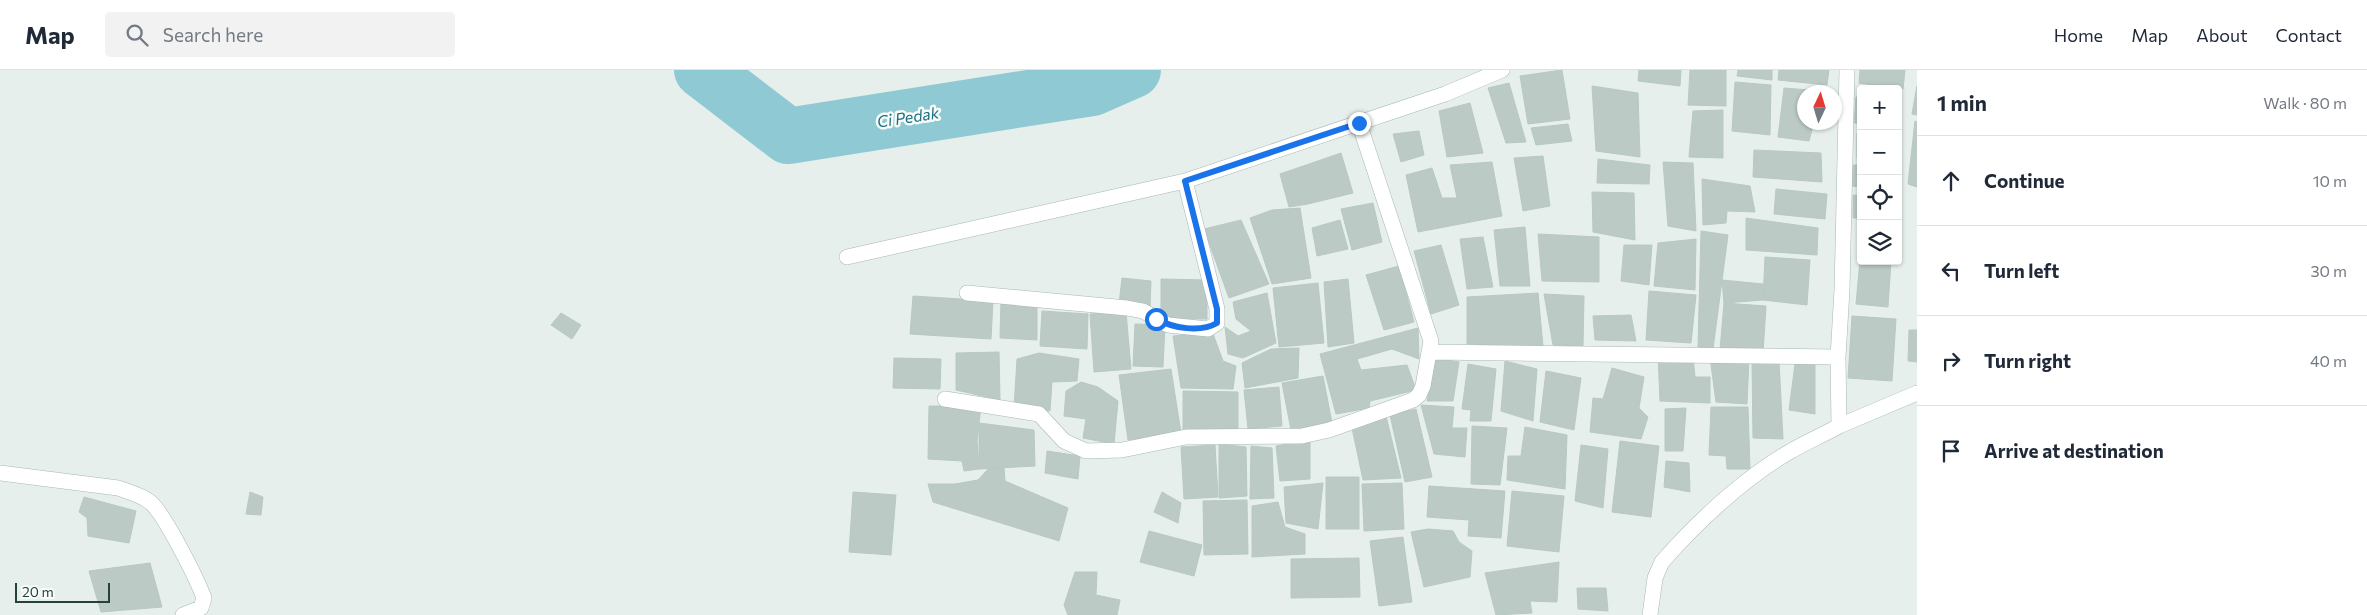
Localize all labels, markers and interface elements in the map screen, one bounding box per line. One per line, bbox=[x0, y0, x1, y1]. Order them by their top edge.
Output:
search box bbox=[105, 12, 455, 57]
text: Map bbox=[25, 20, 75, 49]
icon: search bbox=[123, 21, 151, 49]
text: Search here bbox=[163, 23, 263, 46]
text: Home bbox=[2054, 24, 2103, 46]
text: Map bbox=[2131, 24, 2168, 46]
text: About bbox=[2196, 24, 2248, 46]
text: Contact bbox=[2276, 24, 2342, 46]
north arrow bbox=[1797, 85, 1842, 130]
map controls bbox=[1857, 85, 1902, 265]
button: + bbox=[1857, 85, 1902, 130]
text: 1 min bbox=[1937, 90, 1987, 115]
text: Walk · 80 m bbox=[2263, 93, 2347, 112]
water label: Ci Pedak bbox=[876, 102, 941, 131]
route end bbox=[1348, 112, 1371, 135]
button: − bbox=[1857, 130, 1902, 175]
icon: ahead bbox=[1937, 167, 1965, 195]
text: Continue bbox=[1984, 169, 2064, 192]
text: 10 m bbox=[2313, 171, 2347, 190]
button: locate bbox=[1857, 175, 1902, 220]
button: layers bbox=[1857, 220, 1902, 265]
icon: left bbox=[1937, 257, 1965, 285]
text: Turn left bbox=[1984, 259, 2059, 282]
text: 30 m bbox=[2310, 261, 2347, 280]
route start bbox=[1145, 308, 1168, 331]
icon: right bbox=[1937, 347, 1965, 375]
text: Turn right bbox=[1984, 349, 2071, 372]
text: 40 m bbox=[2310, 351, 2347, 370]
icon: arrive bbox=[1937, 437, 1965, 465]
text: Arrive at destination bbox=[1984, 439, 2164, 462]
scale bar bbox=[15, 580, 110, 603]
text: 20 m bbox=[22, 583, 54, 600]

